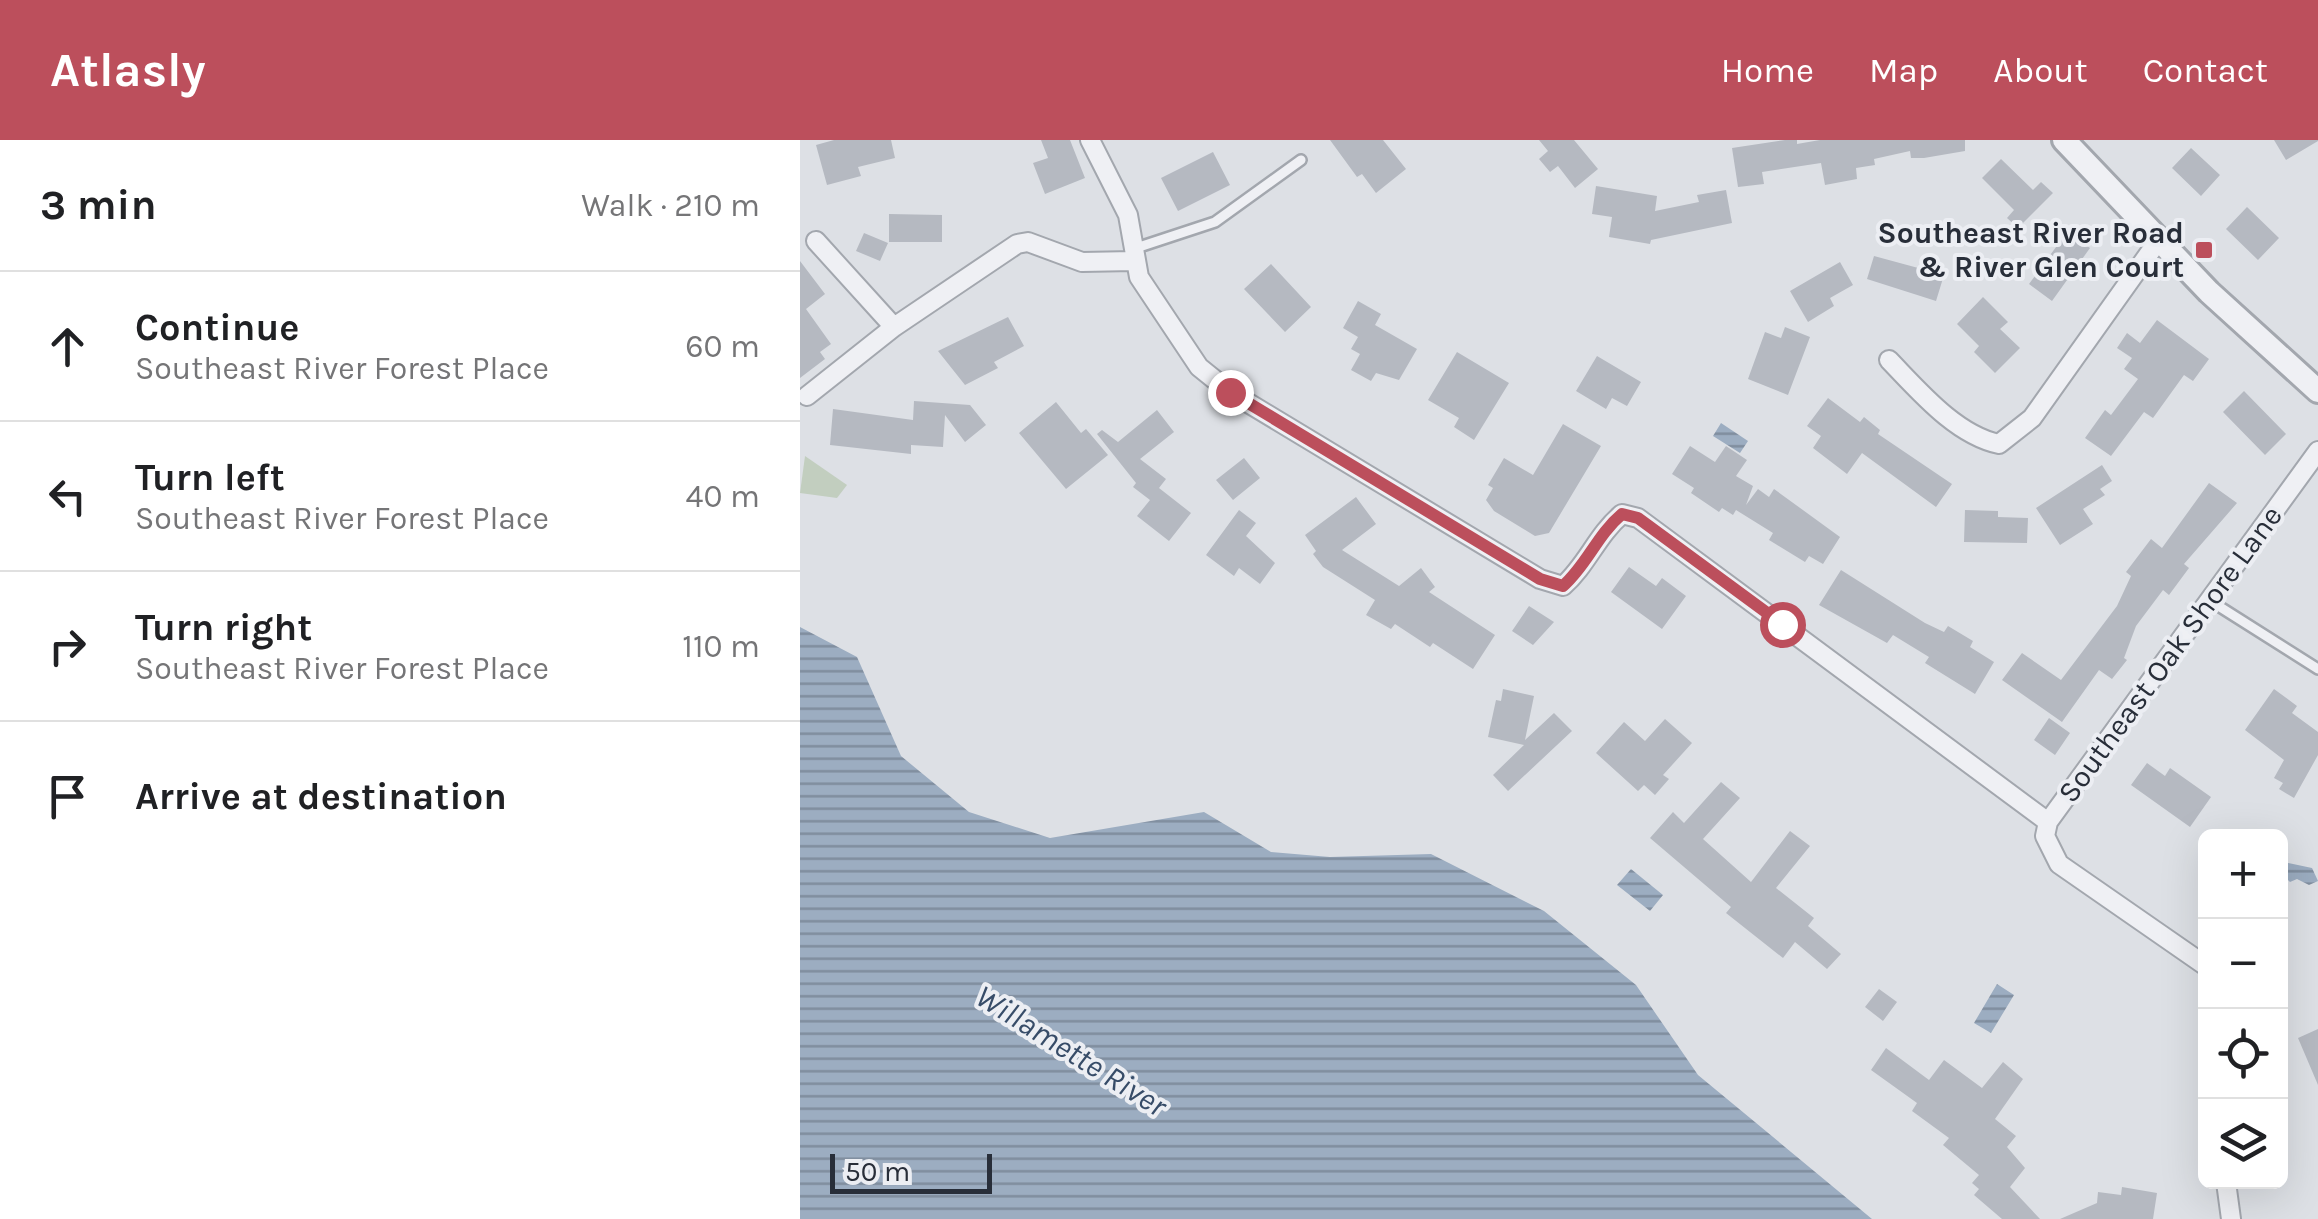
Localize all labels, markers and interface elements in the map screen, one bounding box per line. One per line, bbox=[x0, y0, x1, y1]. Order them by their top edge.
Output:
text: Atlasly bbox=[50, 42, 206, 98]
text: Home bbox=[1721, 50, 1814, 91]
text: Map bbox=[1869, 50, 1938, 91]
text: About bbox=[1993, 50, 2088, 91]
text: Contact bbox=[2143, 50, 2268, 91]
text: 3 min bbox=[40, 180, 157, 230]
text: Walk · 210 m bbox=[581, 187, 760, 224]
place label: Southeast River Road & River Glen Court bbox=[1878, 215, 2184, 285]
marker: Southeast River Road & River Glen Court bbox=[2193, 239, 2215, 261]
text: Continue bbox=[135, 305, 299, 350]
icon: ahead bbox=[40, 319, 95, 374]
text: 60 m bbox=[685, 328, 760, 365]
text: Southeast River Forest Place bbox=[135, 350, 549, 387]
route end bbox=[1208, 370, 1254, 416]
text: Turn left bbox=[135, 455, 285, 500]
icon: left bbox=[40, 469, 95, 524]
text: 40 m bbox=[686, 478, 760, 515]
street label: Southeast Oak Shore Lane bbox=[2050, 499, 2290, 809]
text: Southeast River Forest Place bbox=[135, 500, 549, 537]
route start bbox=[1760, 602, 1806, 648]
text: Turn right bbox=[135, 605, 312, 650]
icon: right bbox=[40, 619, 95, 674]
text: 110 m bbox=[682, 628, 760, 665]
text: Southeast River Forest Place bbox=[135, 650, 549, 687]
icon: arrive bbox=[40, 769, 95, 824]
text: Arrive at destination bbox=[135, 774, 507, 819]
map controls bbox=[2198, 829, 2288, 1189]
button: + bbox=[2198, 829, 2288, 919]
button: − bbox=[2198, 919, 2288, 1009]
water label: Willamette River bbox=[969, 977, 1174, 1125]
button: locate bbox=[2198, 1009, 2288, 1099]
button: layers bbox=[2198, 1099, 2288, 1189]
scale bar bbox=[830, 1149, 992, 1194]
text: 50 m bbox=[845, 1155, 910, 1188]

